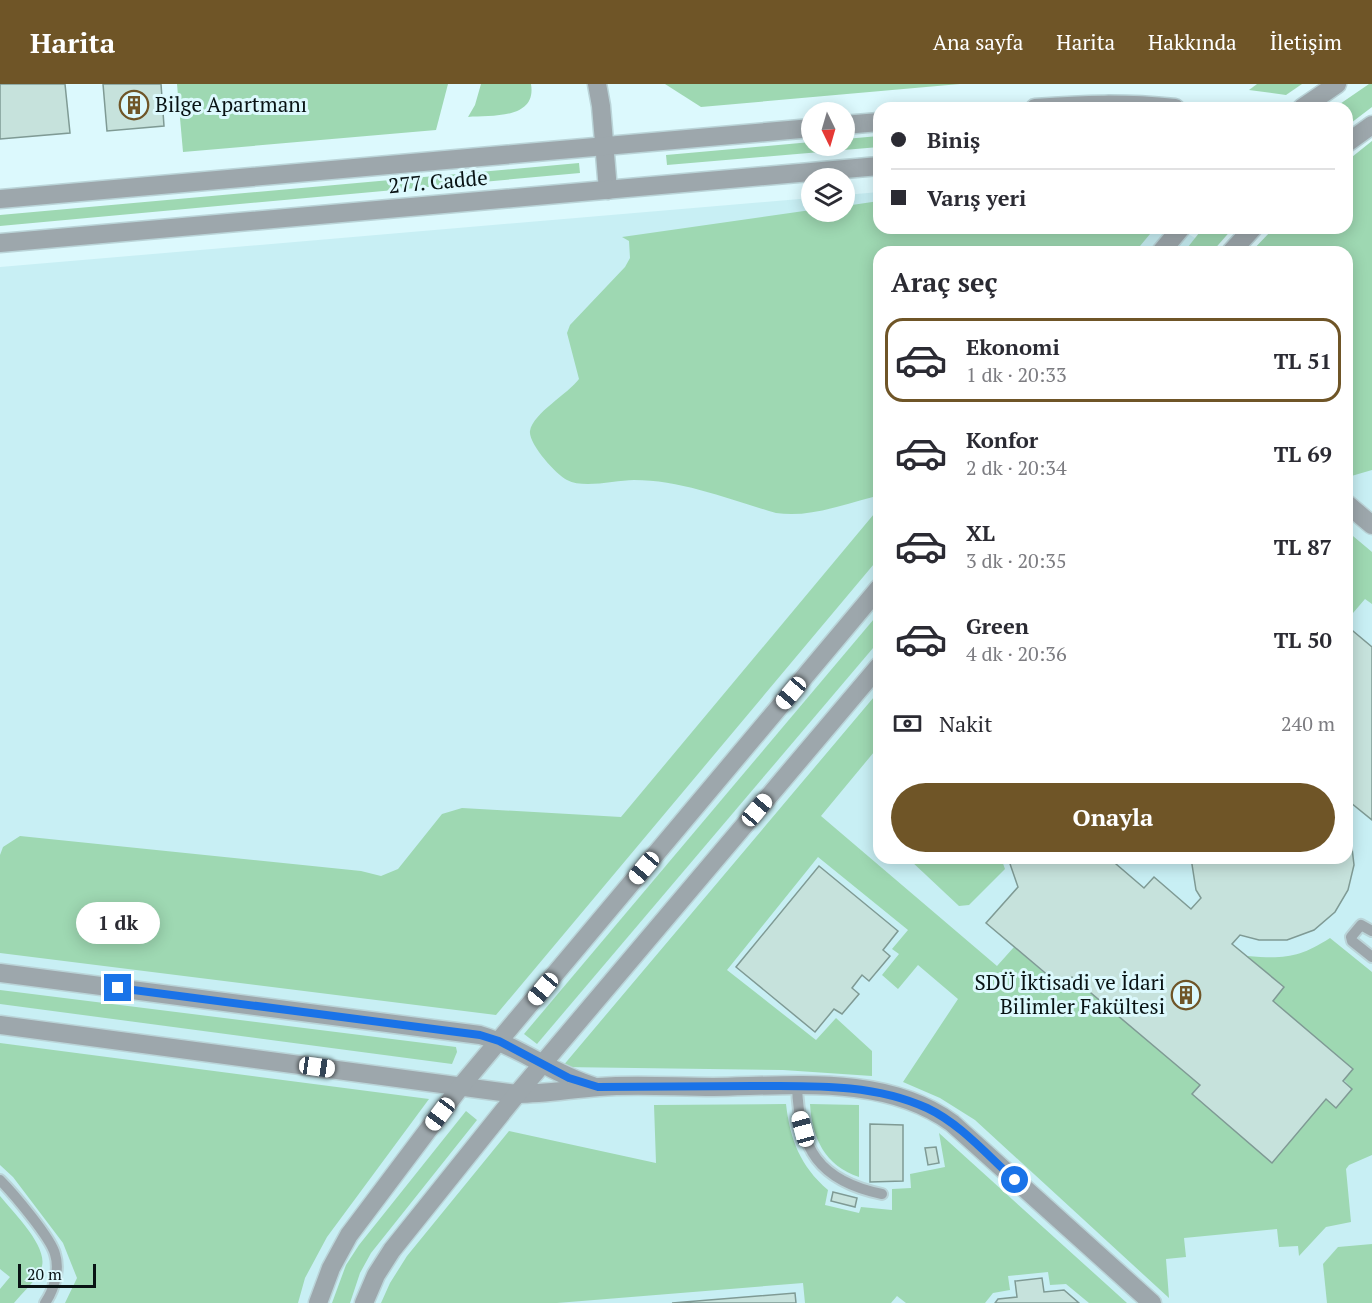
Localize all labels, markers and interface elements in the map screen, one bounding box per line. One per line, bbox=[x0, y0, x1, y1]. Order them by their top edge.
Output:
text: Harita bbox=[30, 24, 115, 61]
text: Ana sayfa bbox=[933, 28, 1023, 56]
text: Harita bbox=[1056, 28, 1115, 56]
text: Hakkında bbox=[1148, 28, 1237, 56]
text: İletişim bbox=[1270, 28, 1342, 56]
building icon: Bilge Apartmanı bbox=[118, 89, 150, 121]
place label: Bilge Apartmanı bbox=[155, 90, 307, 118]
north arrow bbox=[801, 102, 855, 156]
map controls bbox=[801, 102, 855, 222]
text: Biniş bbox=[927, 125, 980, 154]
street label: 277. Cadde bbox=[387, 163, 489, 199]
button: layers bbox=[801, 168, 855, 222]
text: Varış yeri bbox=[927, 183, 1026, 212]
text: Araç seç bbox=[891, 264, 998, 300]
text: Ekonomi bbox=[966, 332, 1060, 361]
icon: car bbox=[894, 333, 948, 387]
text: TL 51 bbox=[1274, 346, 1332, 375]
text: 1 dk · 20:33 bbox=[966, 361, 1067, 388]
text: Konfor bbox=[966, 425, 1038, 454]
icon: car bbox=[894, 426, 948, 480]
text: TL 69 bbox=[1274, 439, 1332, 468]
text: 2 dk · 20:34 bbox=[966, 454, 1067, 481]
text: XL bbox=[966, 518, 995, 547]
icon: car bbox=[894, 519, 948, 573]
text: TL 87 bbox=[1274, 532, 1332, 561]
text: 3 dk · 20:35 bbox=[966, 547, 1067, 574]
text: Green bbox=[966, 611, 1029, 640]
icon: car bbox=[894, 612, 948, 666]
text: TL 50 bbox=[1274, 625, 1332, 654]
text: 4 dk · 20:36 bbox=[966, 640, 1067, 667]
car bbox=[773, 673, 809, 713]
icon: cash bbox=[891, 707, 924, 740]
text: Nakit bbox=[939, 709, 992, 738]
text: 240 m bbox=[1281, 710, 1335, 737]
button: Onayla bbox=[891, 783, 1335, 852]
car bbox=[739, 790, 775, 830]
car bbox=[626, 848, 662, 888]
callout: 1 dk bbox=[76, 901, 160, 943]
text: 1 dk bbox=[98, 909, 138, 936]
place label: SDÜ İktisadi ve İdari Bilimler Fakültesi bbox=[975, 968, 1165, 1020]
car bbox=[525, 969, 561, 1009]
route end bbox=[104, 974, 131, 1001]
building icon: SDÜ İktisadi ve İdari Bilimler Fakültesi bbox=[1170, 979, 1202, 1011]
car bbox=[298, 1056, 336, 1078]
car bbox=[422, 1094, 458, 1134]
car bbox=[790, 1109, 816, 1149]
route start bbox=[1001, 1166, 1028, 1193]
scale bar bbox=[18, 1261, 96, 1288]
text: 20 m bbox=[27, 1263, 62, 1285]

